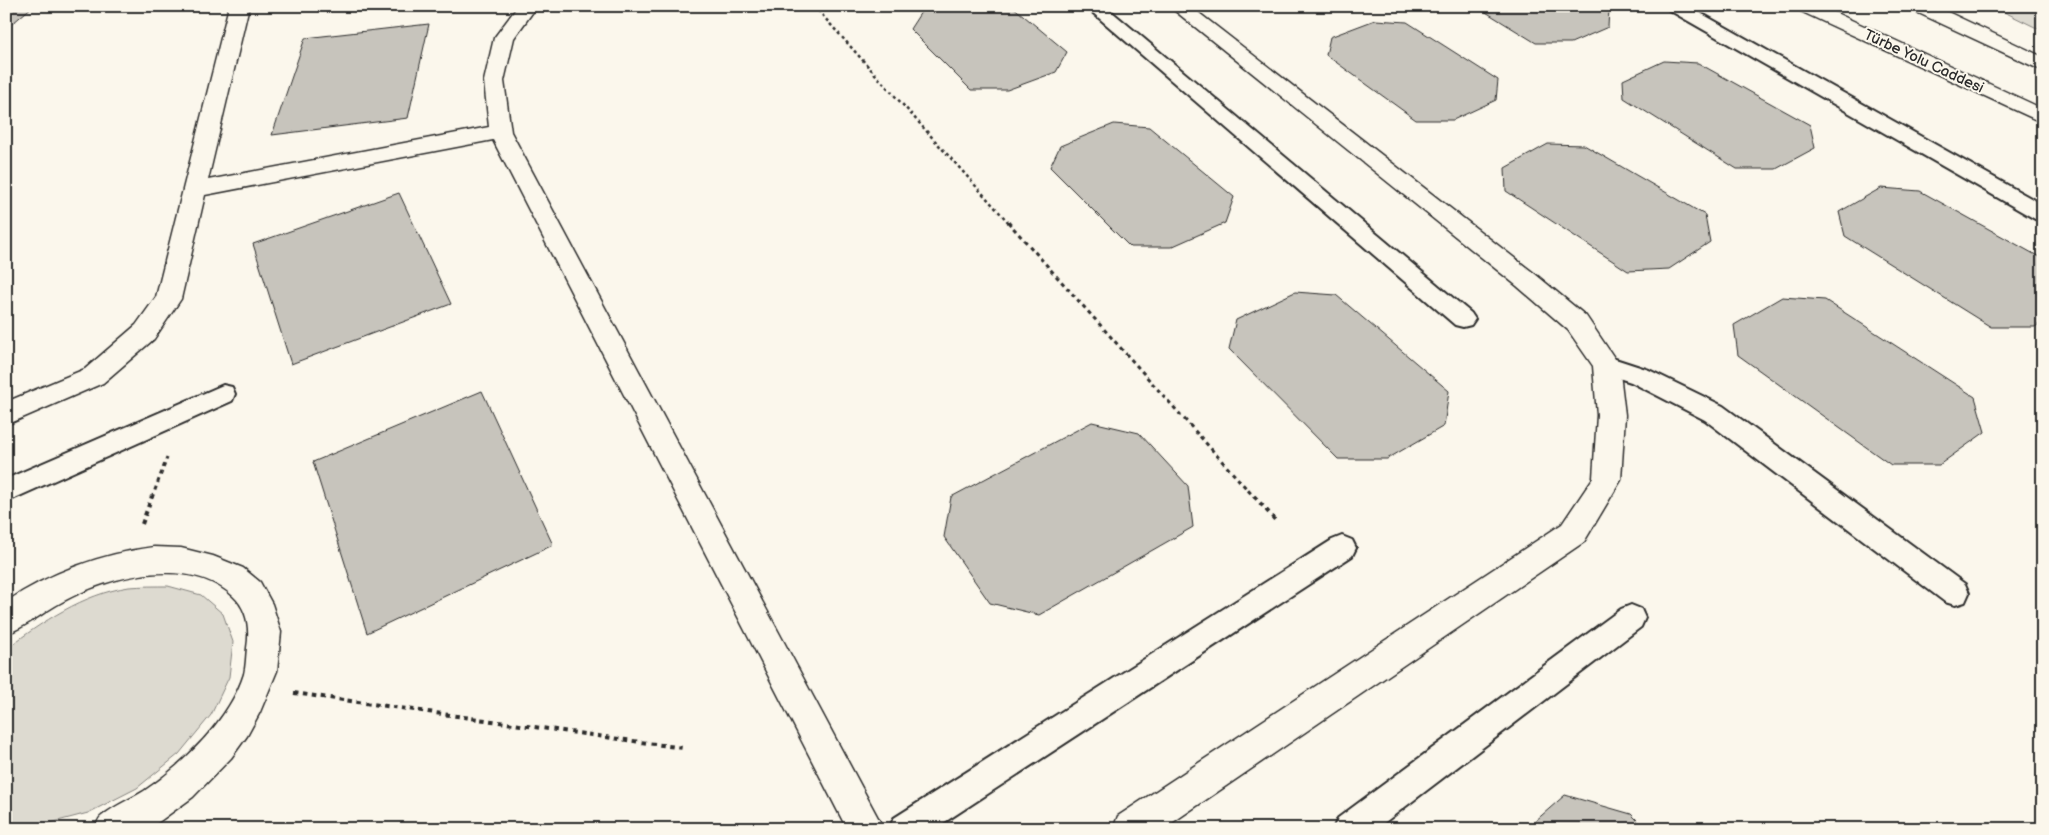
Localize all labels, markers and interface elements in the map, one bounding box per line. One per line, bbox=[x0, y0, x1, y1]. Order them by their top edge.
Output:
street label: Türbe Yolu Caddesi bbox=[1861, 25, 1987, 98]

